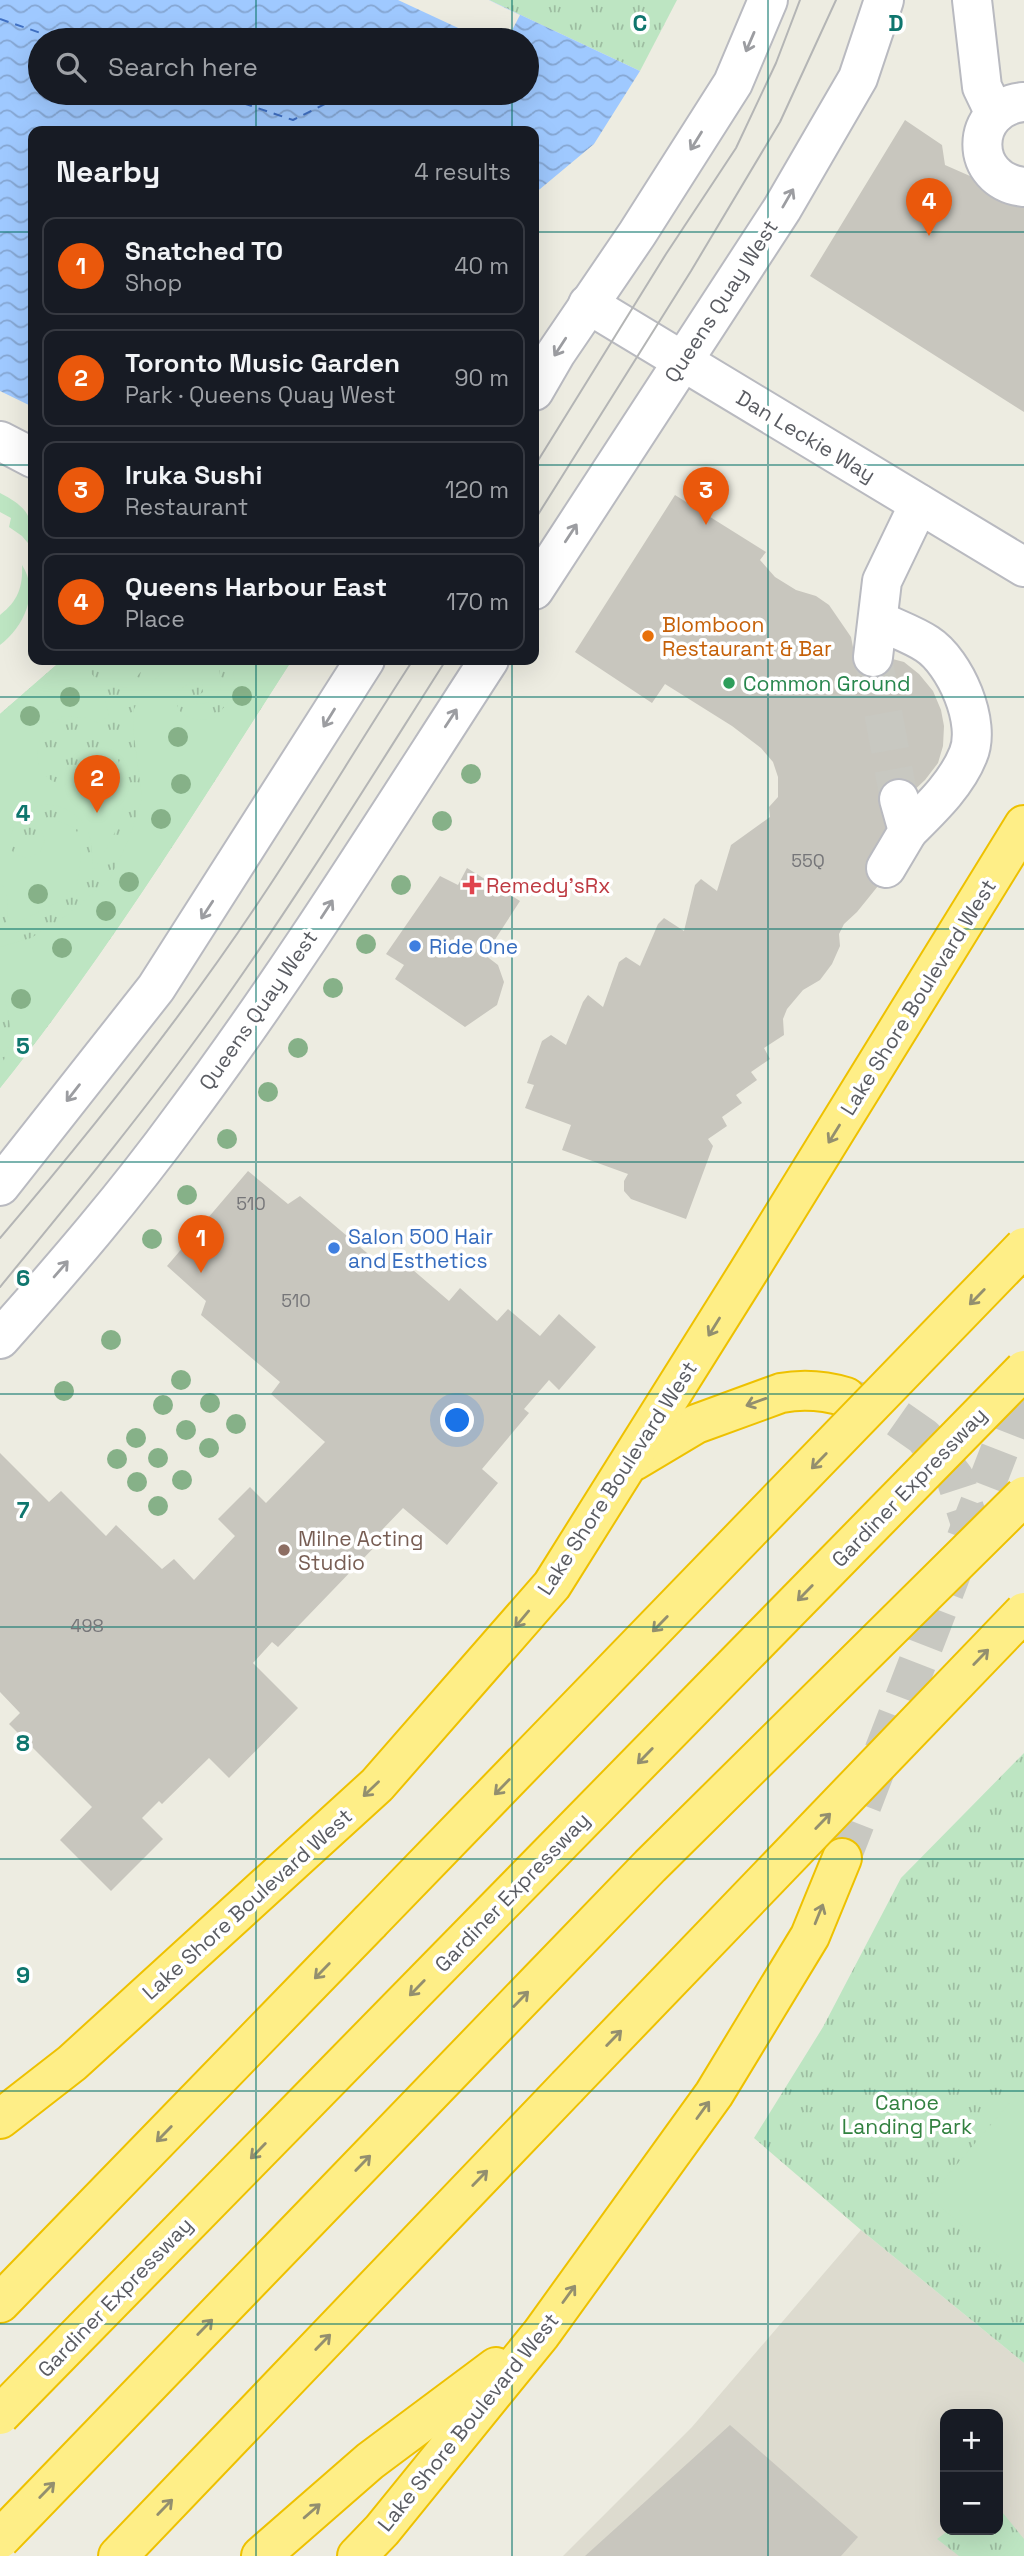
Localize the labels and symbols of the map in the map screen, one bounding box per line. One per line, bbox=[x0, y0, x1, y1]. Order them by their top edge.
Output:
text: C bbox=[633, 8, 647, 38]
text: D bbox=[888, 8, 904, 38]
one-way arrow bbox=[743, 30, 756, 52]
one-way arrow bbox=[689, 131, 704, 150]
pin: 4 bbox=[906, 178, 952, 236]
one-way arrow bbox=[781, 189, 795, 209]
street label: Queens Quay West bbox=[658, 214, 784, 388]
one-way arrow bbox=[553, 336, 567, 356]
street label: Dan Leckie Way bbox=[732, 384, 880, 488]
pin: 3 bbox=[683, 467, 729, 525]
one-way arrow bbox=[564, 524, 578, 543]
place label: Blomboon Restaurant & Bar bbox=[662, 611, 832, 662]
marker: Blomboon Restaurant & Bar bbox=[640, 628, 656, 644]
place label: Common Ground bbox=[743, 670, 910, 697]
marker: Common Ground bbox=[721, 675, 737, 691]
one-way arrow bbox=[321, 707, 335, 727]
one-way arrow bbox=[444, 709, 458, 729]
pin: 2 bbox=[74, 755, 120, 813]
text: 4 bbox=[16, 798, 31, 828]
house number: 55Q bbox=[791, 849, 825, 872]
place label: Remedy'sRx bbox=[486, 872, 611, 899]
street label: Lake Shore Boulevard West bbox=[834, 874, 1002, 1120]
marker: Remedy'sRx bbox=[464, 877, 480, 893]
one-way arrow bbox=[200, 900, 215, 919]
one-way arrow bbox=[320, 900, 334, 919]
street label: Queens Quay West bbox=[193, 925, 323, 1095]
place label: Ride One bbox=[429, 933, 518, 960]
marker: Ride One bbox=[407, 938, 423, 954]
text: 5 bbox=[16, 1031, 30, 1061]
one-way arrow bbox=[66, 1084, 81, 1102]
one-way arrow bbox=[827, 1123, 841, 1143]
house number: 510 bbox=[236, 1192, 266, 1215]
pin: 1 bbox=[178, 1215, 224, 1273]
place label: Salon 500 Hair and Esthetics bbox=[348, 1223, 493, 1274]
marker: Salon 500 Hair and Esthetics bbox=[326, 1240, 342, 1256]
one-way arrow bbox=[53, 1261, 69, 1279]
text: 6 bbox=[16, 1263, 30, 1293]
one-way arrow bbox=[968, 1288, 985, 1305]
house number: 510 bbox=[281, 1289, 311, 1312]
one-way arrow bbox=[707, 1317, 721, 1337]
street label: Lake Shore Boulevard West bbox=[531, 1356, 703, 1600]
one-way arrow bbox=[746, 1397, 768, 1409]
street label: Gardiner Expressway bbox=[826, 1401, 992, 1573]
your location bbox=[440, 1403, 474, 1437]
one-way arrow bbox=[811, 1452, 828, 1469]
text: 7 bbox=[17, 1495, 30, 1525]
place label: Milne Acting Studio bbox=[298, 1525, 423, 1576]
marker: Milne Acting Studio bbox=[276, 1542, 292, 1558]
one-way arrow bbox=[796, 1585, 813, 1602]
one-way arrow bbox=[514, 1610, 530, 1628]
house number: 498 bbox=[70, 1614, 104, 1637]
one-way arrow bbox=[652, 1615, 669, 1632]
one-way arrow bbox=[972, 1649, 989, 1666]
text: 8 bbox=[16, 1728, 30, 1758]
one-way arrow bbox=[637, 1747, 654, 1764]
one-way arrow bbox=[493, 1778, 510, 1795]
one-way arrow bbox=[363, 1781, 380, 1798]
street label: Lake Shore Boulevard West bbox=[136, 1802, 358, 2006]
street label: Gardiner Expressway bbox=[429, 1806, 595, 1978]
one-way arrow bbox=[814, 1813, 831, 1830]
one-way arrow bbox=[813, 1904, 826, 1926]
text: 9 bbox=[16, 1960, 30, 1990]
one-way arrow bbox=[314, 1962, 331, 1979]
one-way arrow bbox=[409, 1979, 426, 1996]
one-way arrow bbox=[513, 1991, 530, 2008]
one-way arrow bbox=[606, 2030, 623, 2047]
park label: Canoe Landing Park bbox=[842, 2089, 972, 2140]
one-way arrow bbox=[696, 2101, 710, 2120]
one-way arrow bbox=[155, 2125, 172, 2142]
one-way arrow bbox=[250, 2142, 267, 2159]
one-way arrow bbox=[355, 2155, 372, 2172]
one-way arrow bbox=[471, 2170, 488, 2187]
street label: Gardiner Expressway bbox=[32, 2211, 198, 2383]
one-way arrow bbox=[562, 2285, 577, 2304]
street label: Lake Shore Boulevard West bbox=[371, 2307, 565, 2537]
one-way arrow bbox=[197, 2319, 214, 2336]
one-way arrow bbox=[314, 2334, 331, 2351]
one-way arrow bbox=[39, 2482, 56, 2499]
one-way arrow bbox=[157, 2499, 174, 2516]
one-way arrow bbox=[303, 2503, 321, 2519]

